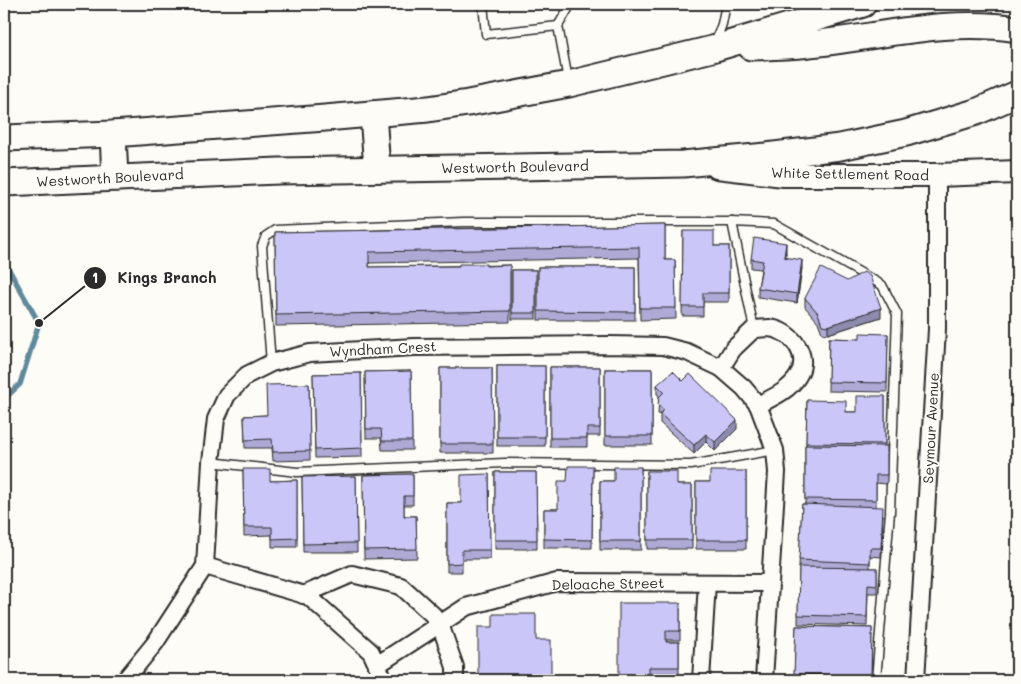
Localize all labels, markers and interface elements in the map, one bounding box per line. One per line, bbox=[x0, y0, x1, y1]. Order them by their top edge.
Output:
street label: Westworth Boulevard bbox=[441, 156, 589, 177]
street label: White Settlement Road bbox=[771, 163, 929, 184]
street label: Westworth Boulevard bbox=[36, 164, 184, 191]
callout: Kings Branch bbox=[82, 263, 226, 293]
text: 1 bbox=[92, 267, 98, 287]
text: Kings Branch bbox=[118, 267, 217, 287]
street label: Wyndham Crest bbox=[329, 336, 437, 361]
street label: Seymour Avenue bbox=[918, 372, 943, 484]
street label: Deloache Street bbox=[551, 573, 664, 594]

